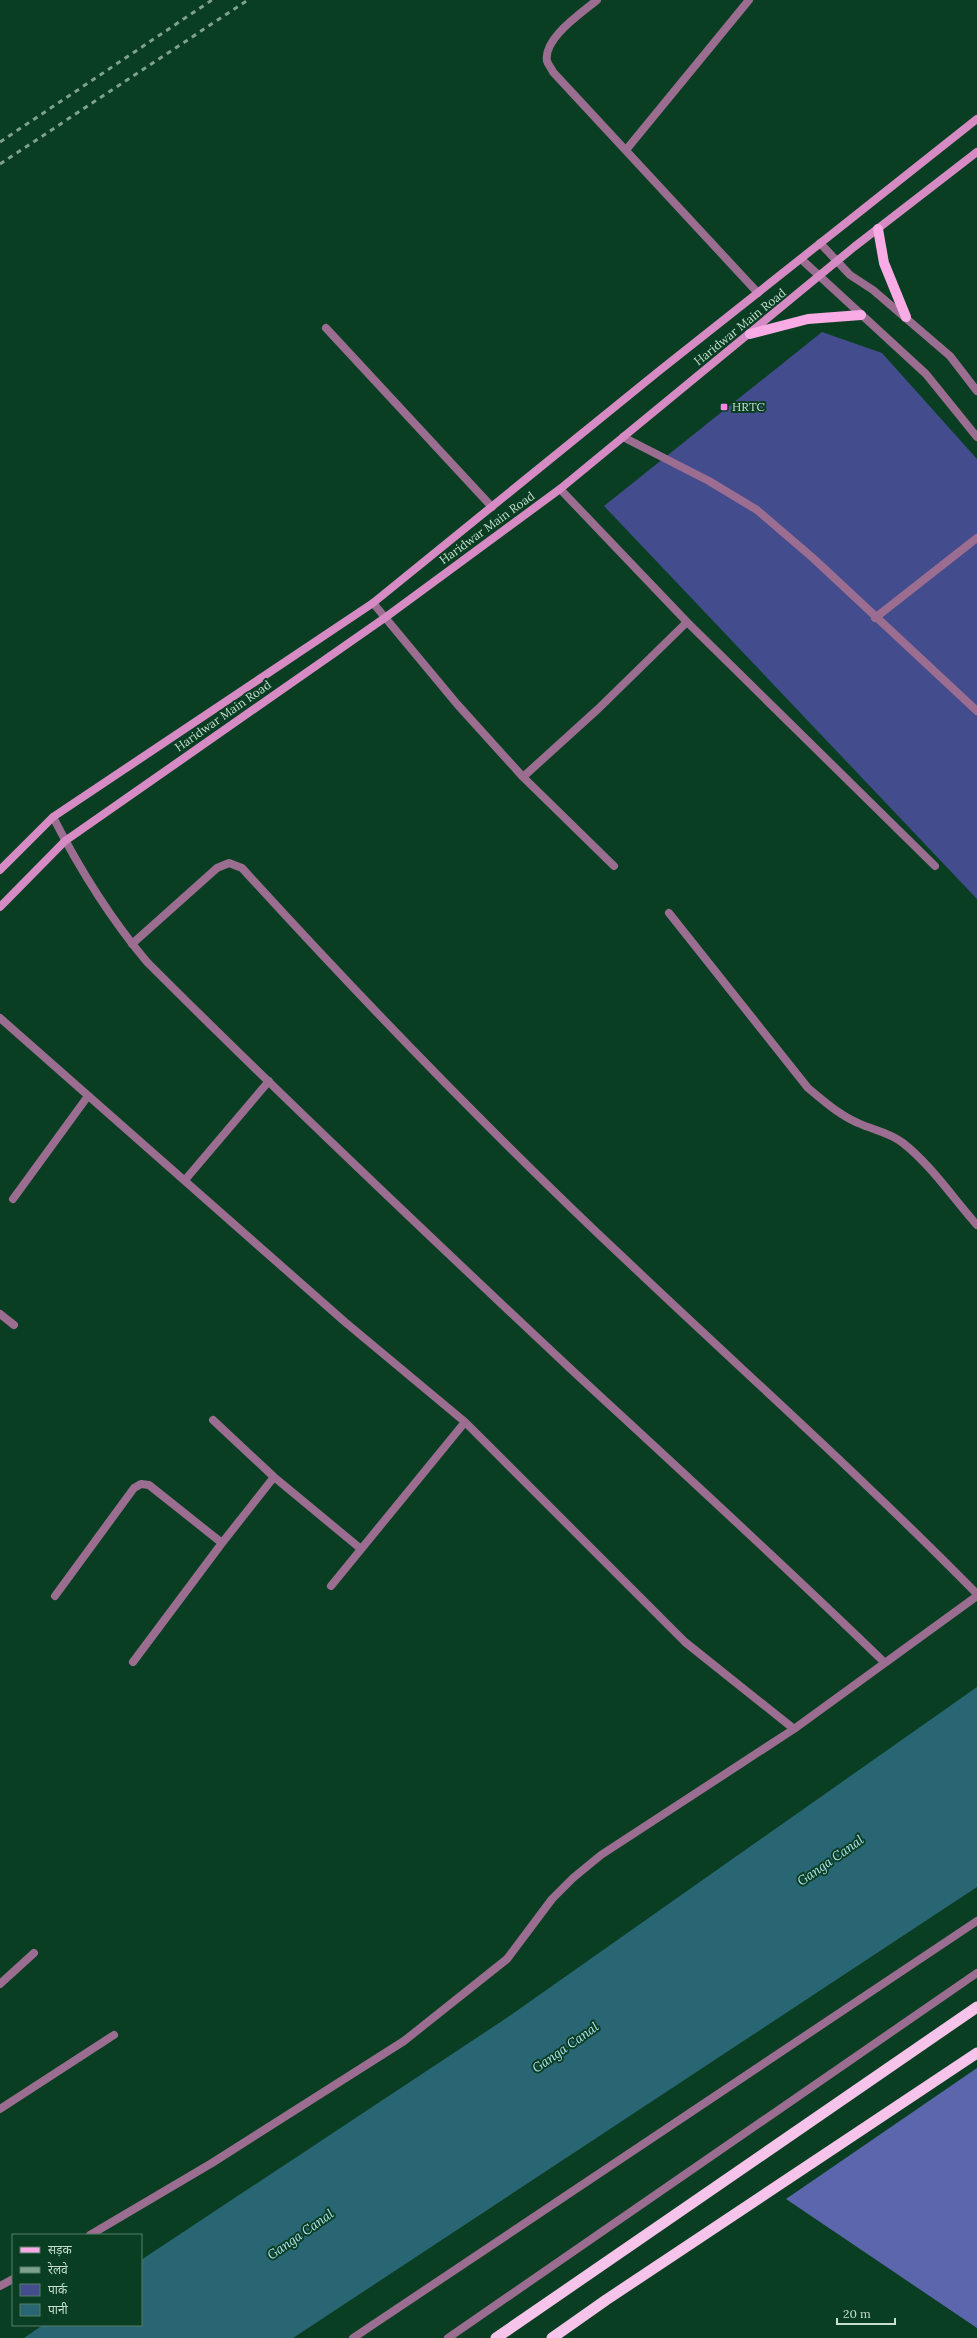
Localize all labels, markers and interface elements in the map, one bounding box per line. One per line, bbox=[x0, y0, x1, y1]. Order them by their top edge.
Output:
street label: Haridwar Main Road bbox=[691, 285, 789, 368]
place label: HRTC bbox=[732, 399, 766, 414]
marker: HRTC bbox=[719, 402, 729, 412]
street label: Haridwar Main Road bbox=[436, 488, 537, 567]
street label: Haridwar Main Road bbox=[172, 677, 274, 754]
water label: Ganga Canal bbox=[794, 1831, 867, 1889]
water label: Ganga Canal bbox=[529, 2018, 602, 2076]
water label: Ganga Canal bbox=[264, 2205, 337, 2263]
legend bbox=[12, 2234, 142, 2326]
text: सड़क bbox=[48, 2242, 73, 2257]
text: रेलवे bbox=[48, 2262, 68, 2277]
text: पार्क bbox=[48, 2282, 68, 2297]
scale bar bbox=[837, 2300, 895, 2326]
text: पानी bbox=[48, 2302, 69, 2317]
text: 20 m bbox=[843, 2306, 871, 2321]

